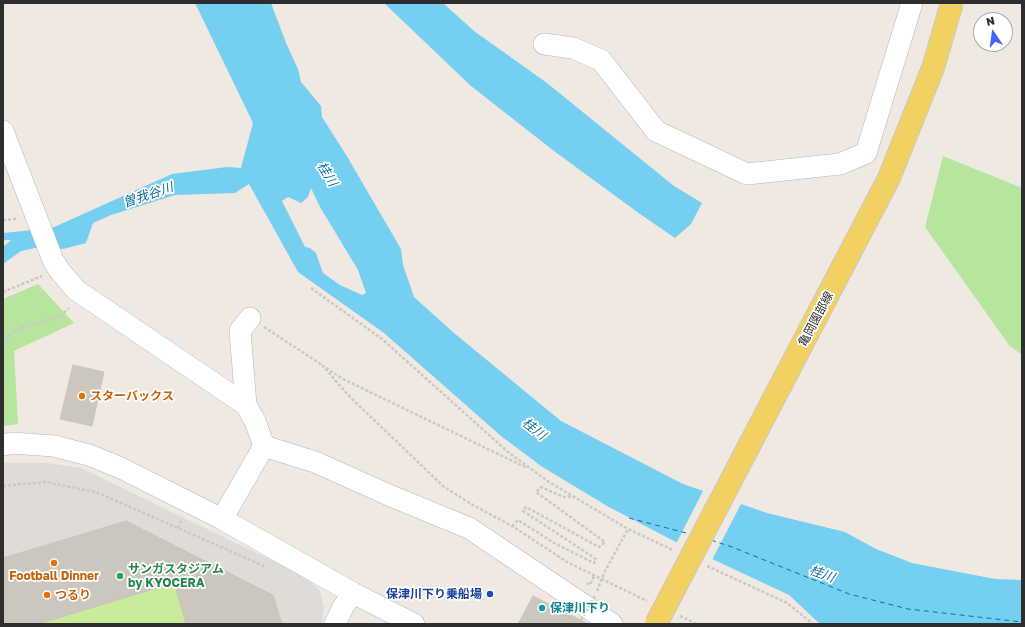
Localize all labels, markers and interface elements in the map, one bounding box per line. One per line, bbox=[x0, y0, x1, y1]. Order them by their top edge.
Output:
north arrow bbox=[973, 12, 1013, 52]
text: N bbox=[985, 14, 996, 28]
water label: 桂川 bbox=[313, 159, 341, 189]
water label: 曽我谷川 bbox=[121, 179, 175, 211]
street label: 亀岡園部線 bbox=[796, 289, 836, 349]
place label: スターバックス bbox=[90, 389, 174, 403]
marker: スターバックス bbox=[77, 391, 87, 401]
water label: 桂川 bbox=[519, 415, 549, 443]
marker: Football Dinner bbox=[49, 558, 59, 568]
place label: サンガスタジアム by KYOCERA bbox=[128, 562, 224, 590]
water label: 桂川 bbox=[807, 562, 837, 586]
place label: Football Dinner bbox=[9, 569, 99, 583]
marker: サンガスタジアム by KYOCERA bbox=[115, 571, 125, 581]
place label: 保津川下り乗船場 bbox=[386, 587, 482, 601]
place label: つるり bbox=[55, 588, 91, 602]
marker: 保津川下り乗船場 bbox=[485, 589, 495, 599]
marker: つるり bbox=[42, 590, 52, 600]
place label: 保津川下り bbox=[550, 601, 610, 615]
marker: 保津川下り bbox=[537, 603, 547, 613]

